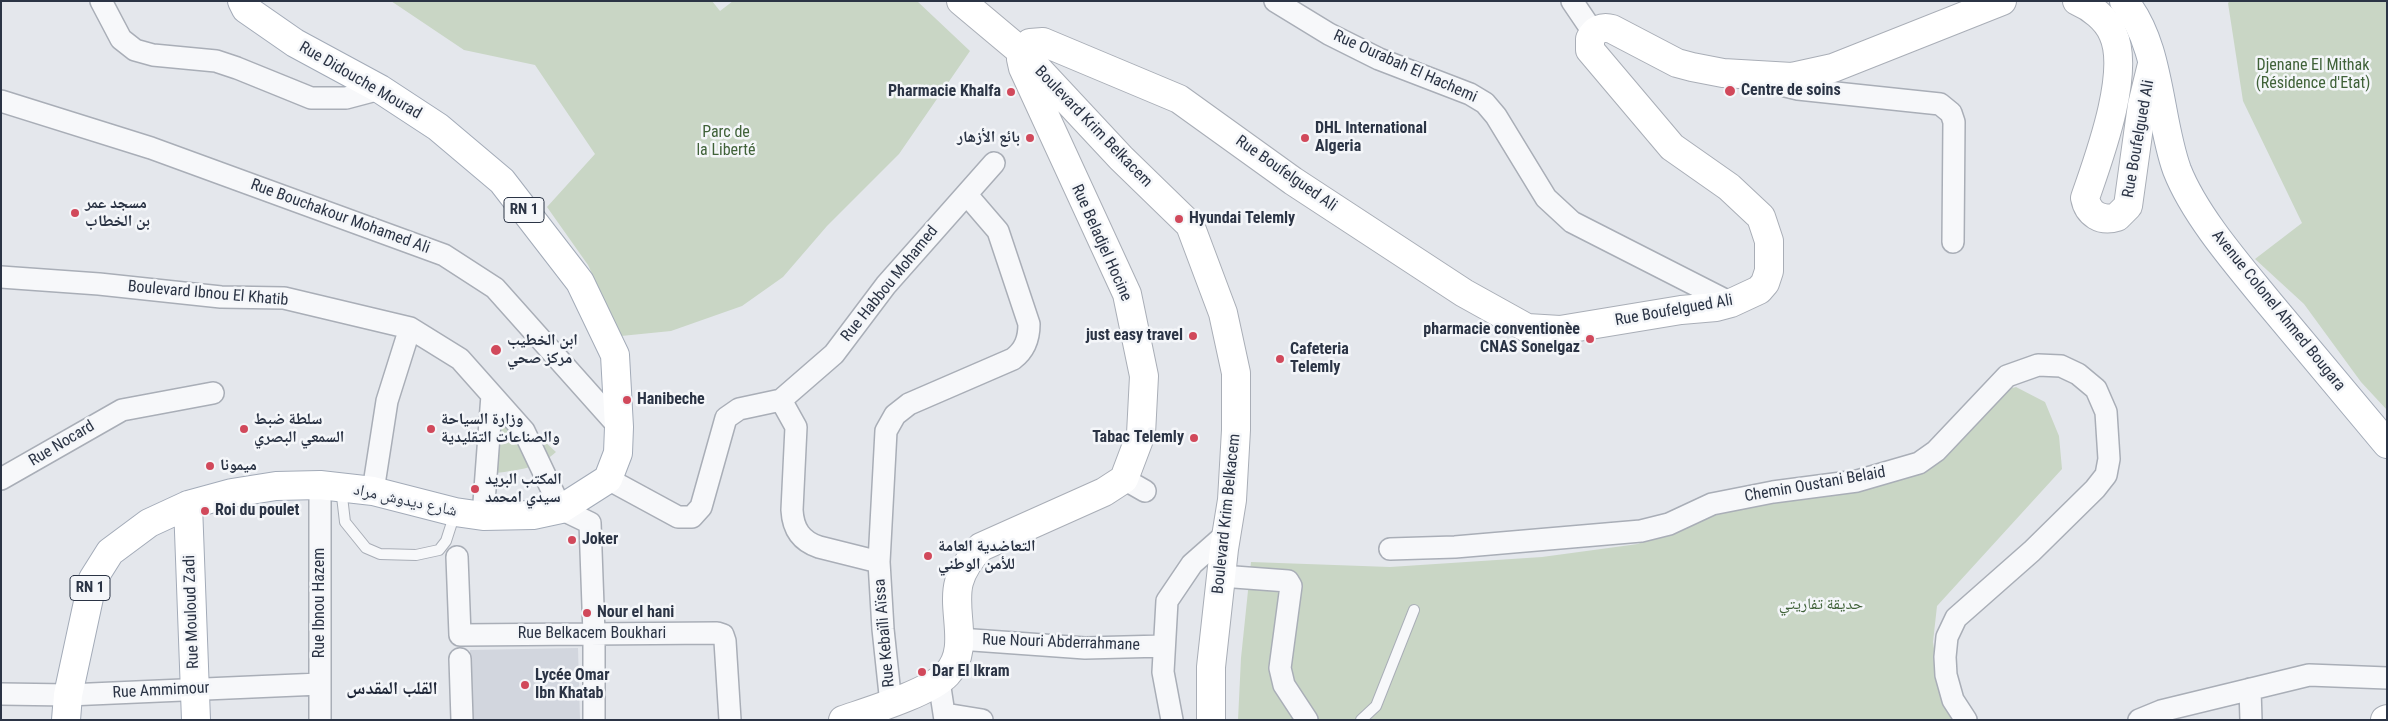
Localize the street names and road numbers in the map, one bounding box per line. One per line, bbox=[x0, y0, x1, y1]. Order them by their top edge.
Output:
street label: Rue Ourabah El Hachemi bbox=[1330, 27, 1480, 107]
street label: Rue Didouche Mourad bbox=[295, 38, 425, 124]
street label: Boulevard Krim Belkacem bbox=[1030, 62, 1156, 192]
street label: Rue Boufelgued Ali bbox=[2119, 79, 2159, 199]
street label: Rue Boufelgued Ali bbox=[1232, 132, 1340, 216]
street label: Rue Bouchakour Mohamed Ali bbox=[248, 176, 432, 258]
street label: Rue Beladjel Hocine bbox=[1067, 182, 1135, 304]
road number: RN 1 bbox=[504, 198, 544, 222]
street label: Rue Habbou Mohamed bbox=[837, 222, 943, 346]
street label: Avenue Colonel Ahmed Bougara bbox=[2207, 227, 2349, 395]
street label: Boulevard Ibnou El Khatib bbox=[127, 277, 289, 311]
street label: Rue Boufelgued Ali bbox=[1614, 291, 1734, 331]
street label: Rue Nocard bbox=[26, 417, 98, 471]
street label: Boulevard Krim Belkacem bbox=[1209, 433, 1245, 595]
street label: Chemin Oustani Belaid bbox=[1743, 463, 1887, 507]
street label: شارع ديدوش مراد bbox=[351, 481, 459, 521]
street label: Rue Ibnou Hazem bbox=[310, 548, 330, 658]
street label: Rue Mouloud Zadi bbox=[180, 555, 204, 669]
road number: RN 1 bbox=[70, 576, 110, 600]
street label: Rue Kebaïli Aïssa bbox=[871, 578, 899, 688]
street label: Rue Belkacem Boukhari bbox=[518, 624, 666, 644]
street label: Rue Nouri Abderrahmane bbox=[982, 631, 1140, 655]
street label: Rue Ammimour bbox=[112, 679, 210, 703]

